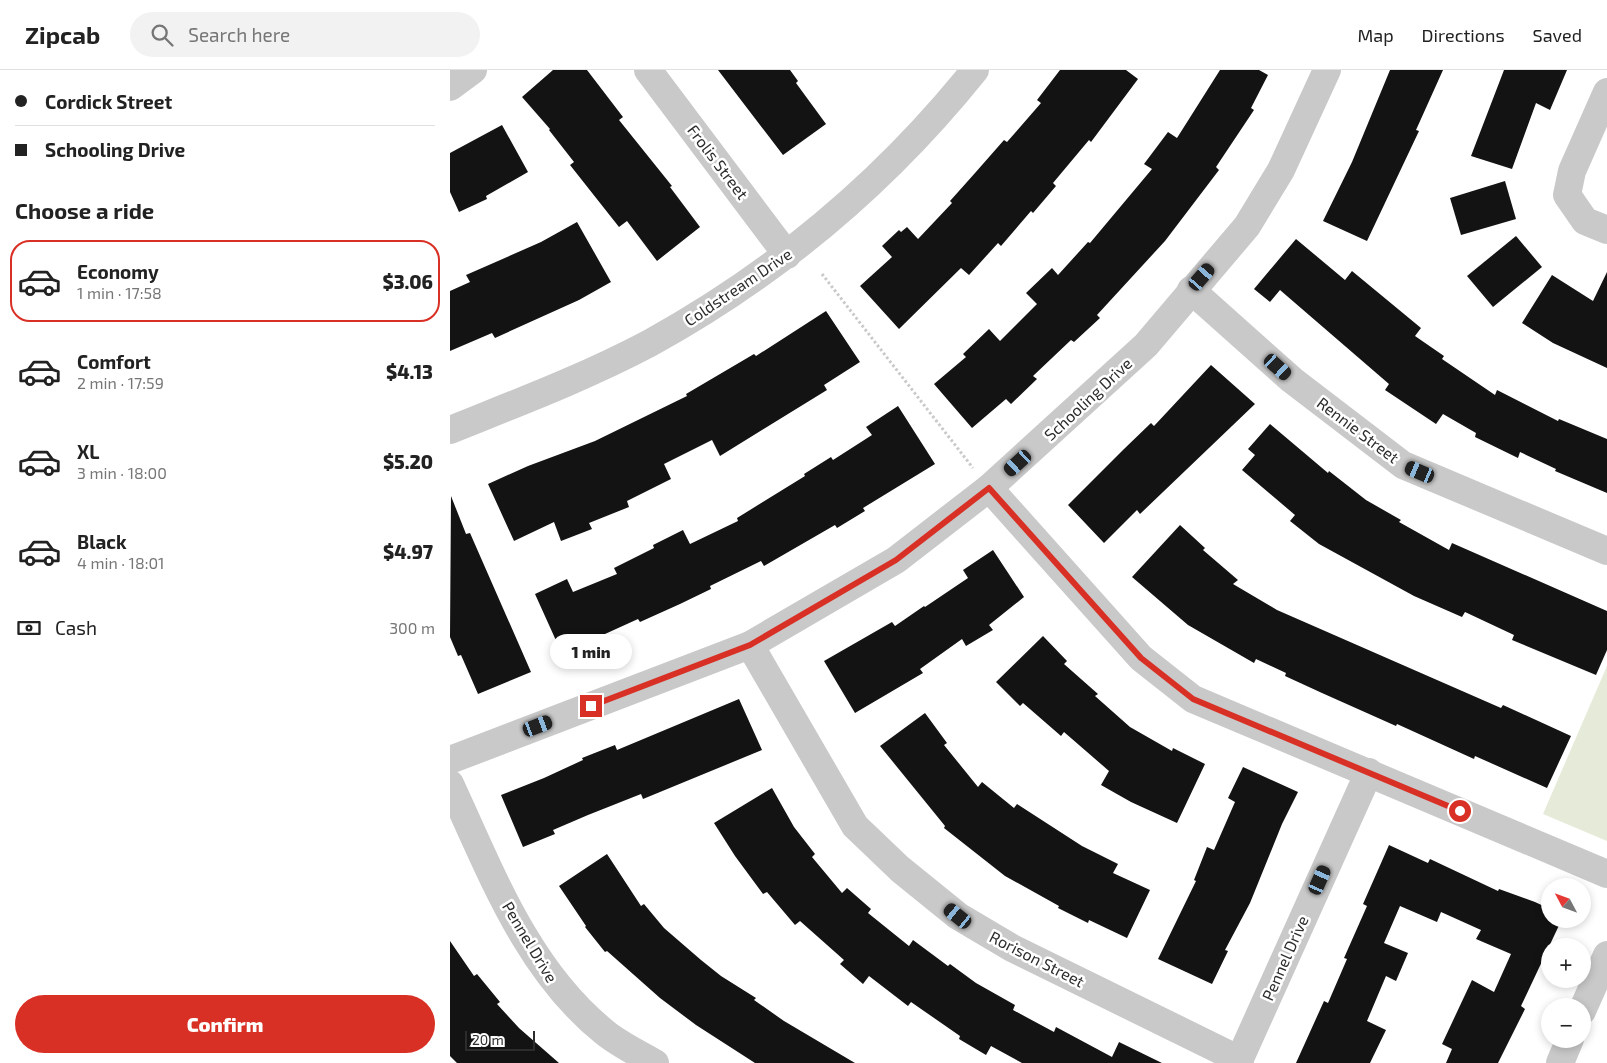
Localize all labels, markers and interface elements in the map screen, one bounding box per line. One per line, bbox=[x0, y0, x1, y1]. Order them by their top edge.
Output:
search box bbox=[130, 12, 480, 57]
text: Zipcab bbox=[25, 20, 100, 49]
icon: search bbox=[148, 21, 176, 49]
text: Search here bbox=[188, 23, 290, 46]
text: Map bbox=[1357, 24, 1394, 46]
text: Directions bbox=[1422, 24, 1505, 46]
text: Saved bbox=[1533, 24, 1582, 46]
text: Cordick Street bbox=[45, 90, 172, 113]
street label: Frolis Street bbox=[684, 121, 753, 203]
text: Schooling Drive bbox=[45, 138, 185, 161]
text: Choose a ride bbox=[15, 197, 154, 223]
street label: Coldstream Drive bbox=[680, 244, 795, 330]
icon: car bbox=[17, 259, 62, 304]
text: Economy bbox=[77, 260, 159, 283]
car bbox=[1186, 261, 1217, 293]
text: $3.06 bbox=[382, 270, 433, 293]
text: 1 min · 17:58 bbox=[77, 283, 162, 302]
icon: car bbox=[17, 349, 62, 394]
text: Comfort bbox=[77, 350, 151, 373]
car bbox=[1261, 351, 1294, 383]
street label: Schooling Drive bbox=[1040, 353, 1135, 444]
text: $4.13 bbox=[386, 360, 433, 383]
text: 2 min · 17:59 bbox=[77, 373, 164, 392]
street label: Rennie Street bbox=[1314, 393, 1403, 467]
icon: car bbox=[17, 439, 62, 484]
text: XL bbox=[77, 440, 99, 463]
car bbox=[1001, 447, 1034, 479]
text: $5.20 bbox=[383, 450, 433, 473]
car bbox=[1403, 459, 1436, 485]
text: 3 min · 18:00 bbox=[77, 463, 167, 482]
icon: car bbox=[17, 529, 62, 574]
text: Black bbox=[77, 530, 127, 553]
text: $4.97 bbox=[383, 540, 433, 563]
text: 4 min · 18:01 bbox=[77, 553, 164, 572]
icon: cash bbox=[15, 614, 43, 642]
text: Cash bbox=[55, 616, 97, 639]
text: 300 m bbox=[389, 618, 435, 637]
callout: 1 min bbox=[550, 634, 632, 668]
text: 1 min bbox=[571, 642, 611, 661]
route end bbox=[580, 695, 602, 717]
car bbox=[521, 714, 554, 738]
route start bbox=[1449, 800, 1471, 822]
car bbox=[1307, 863, 1332, 897]
north arrow bbox=[1541, 878, 1591, 928]
map controls bbox=[1541, 878, 1591, 1048]
street label: Pennel Drive bbox=[499, 898, 562, 986]
car bbox=[941, 901, 974, 931]
street label: Pennel Drive bbox=[1257, 912, 1312, 1003]
street label: Rorison Street bbox=[987, 927, 1088, 991]
button: + bbox=[1541, 938, 1591, 988]
button: Confirm bbox=[15, 995, 435, 1053]
button: − bbox=[1541, 998, 1591, 1048]
scale bar bbox=[465, 1028, 535, 1051]
text: 20 m bbox=[472, 1031, 504, 1048]

